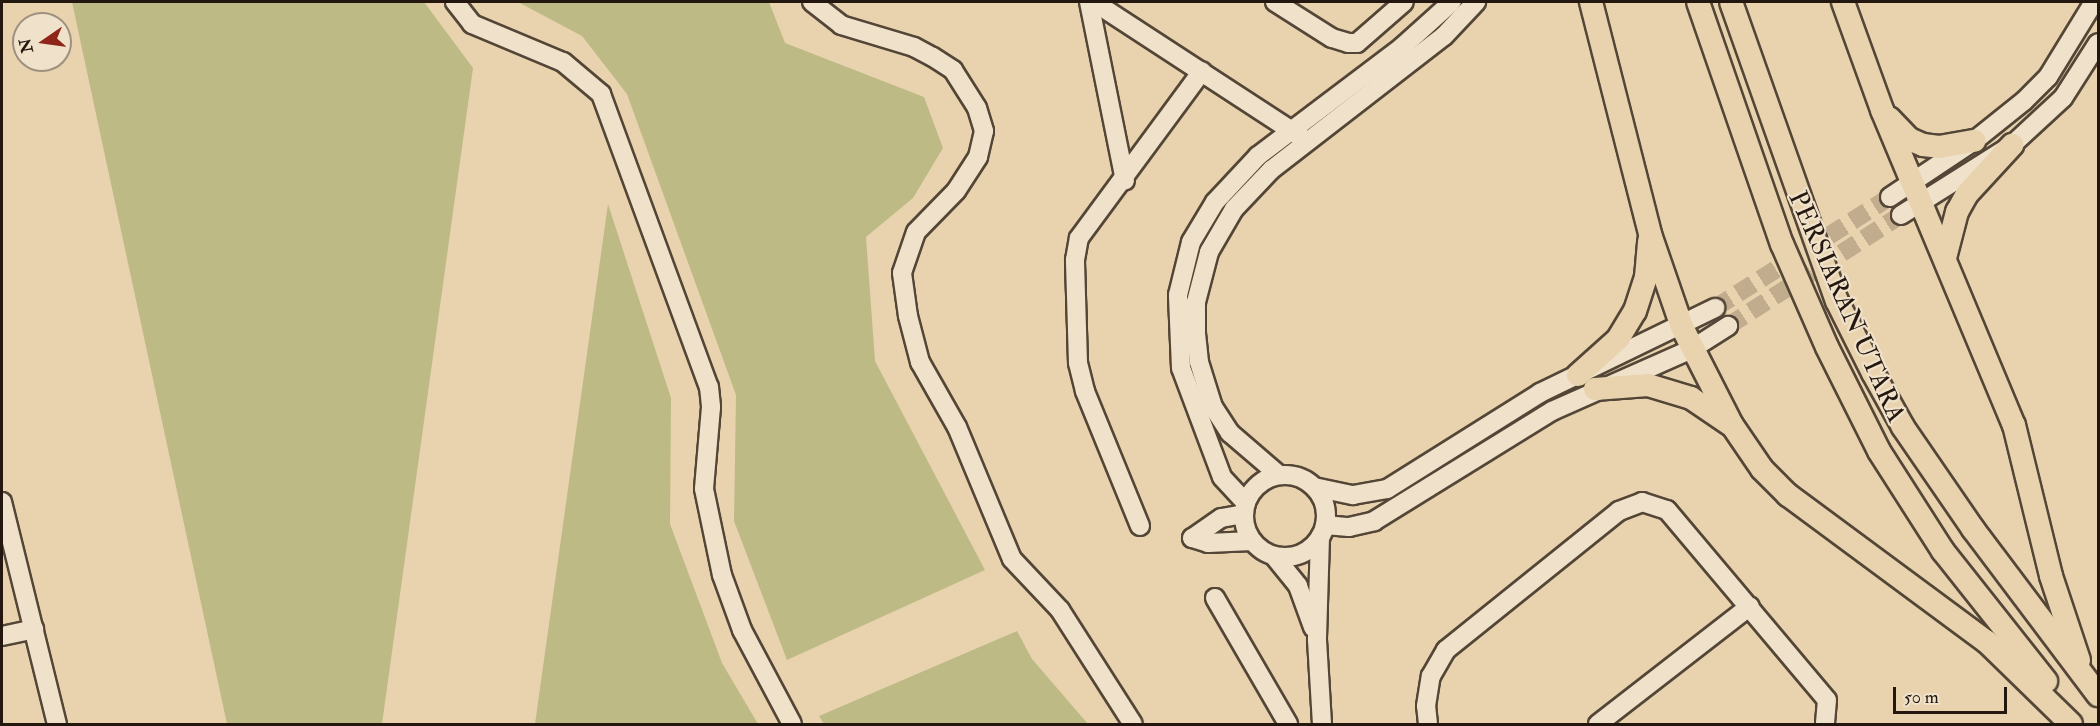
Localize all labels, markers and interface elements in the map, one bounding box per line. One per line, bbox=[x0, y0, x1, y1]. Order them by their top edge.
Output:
north arrow bbox=[12, 12, 72, 72]
text: N bbox=[15, 36, 38, 55]
street label: PERSIARAN UTARA bbox=[1781, 187, 1911, 427]
scale bar bbox=[1896, 675, 2010, 713]
text: 50 m bbox=[1904, 686, 1939, 709]

